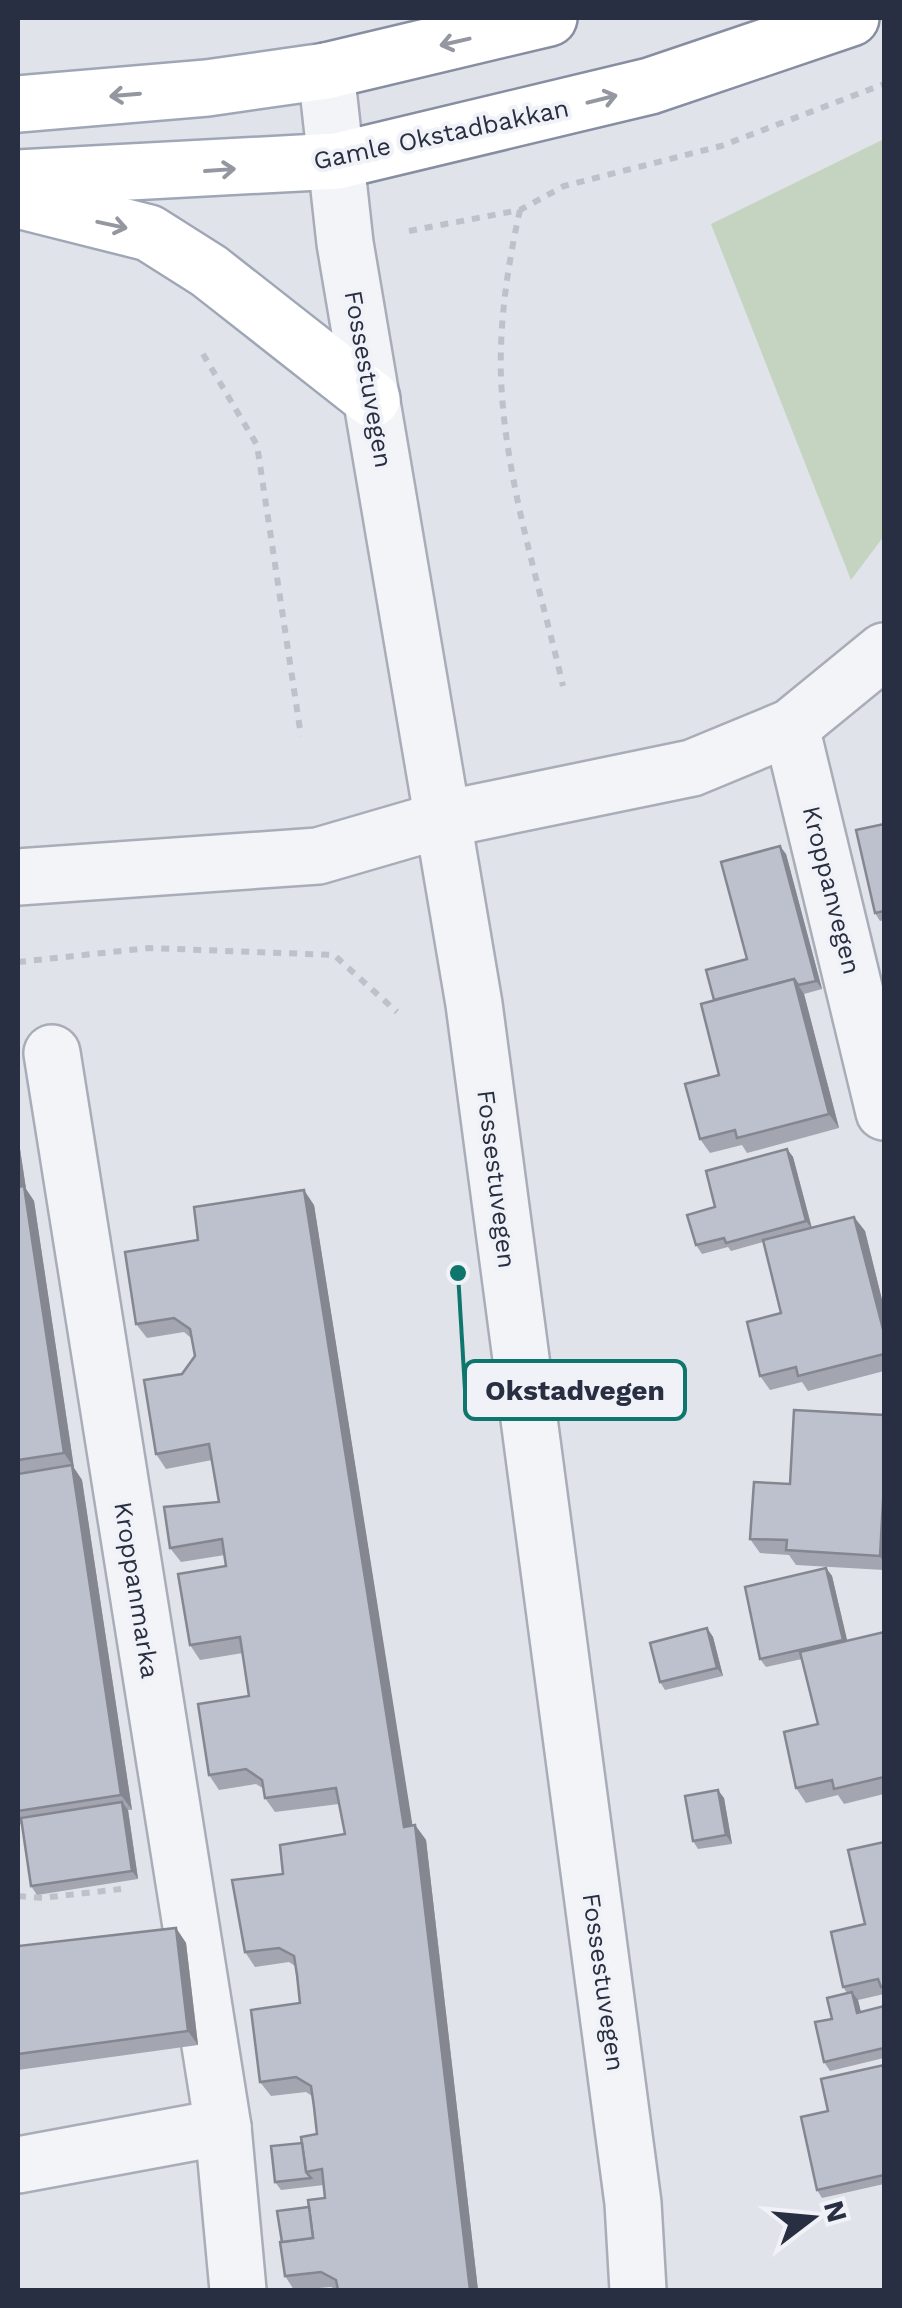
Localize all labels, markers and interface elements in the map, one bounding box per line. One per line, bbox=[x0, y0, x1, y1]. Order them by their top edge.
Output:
one-way arrow bbox=[439, 34, 471, 52]
one-way arrow bbox=[110, 86, 142, 105]
one-way arrow bbox=[586, 88, 617, 107]
street label: Gamle Okstadbakkan bbox=[311, 93, 571, 176]
one-way arrow bbox=[203, 160, 235, 179]
one-way arrow bbox=[95, 216, 127, 235]
street label: Fossestuvegen bbox=[339, 288, 398, 470]
street label: Kroppanvegen bbox=[797, 803, 866, 977]
street label: Fossestuvegen bbox=[471, 1088, 522, 1270]
callout: Okstadvegen bbox=[465, 1361, 685, 1419]
text: Okstadvegen bbox=[485, 1374, 665, 1407]
street label: Kroppanmarka bbox=[108, 1500, 165, 1680]
street label: Fossestuvegen bbox=[577, 1891, 630, 2073]
north arrow bbox=[762, 2168, 862, 2268]
text: N bbox=[817, 2197, 854, 2226]

